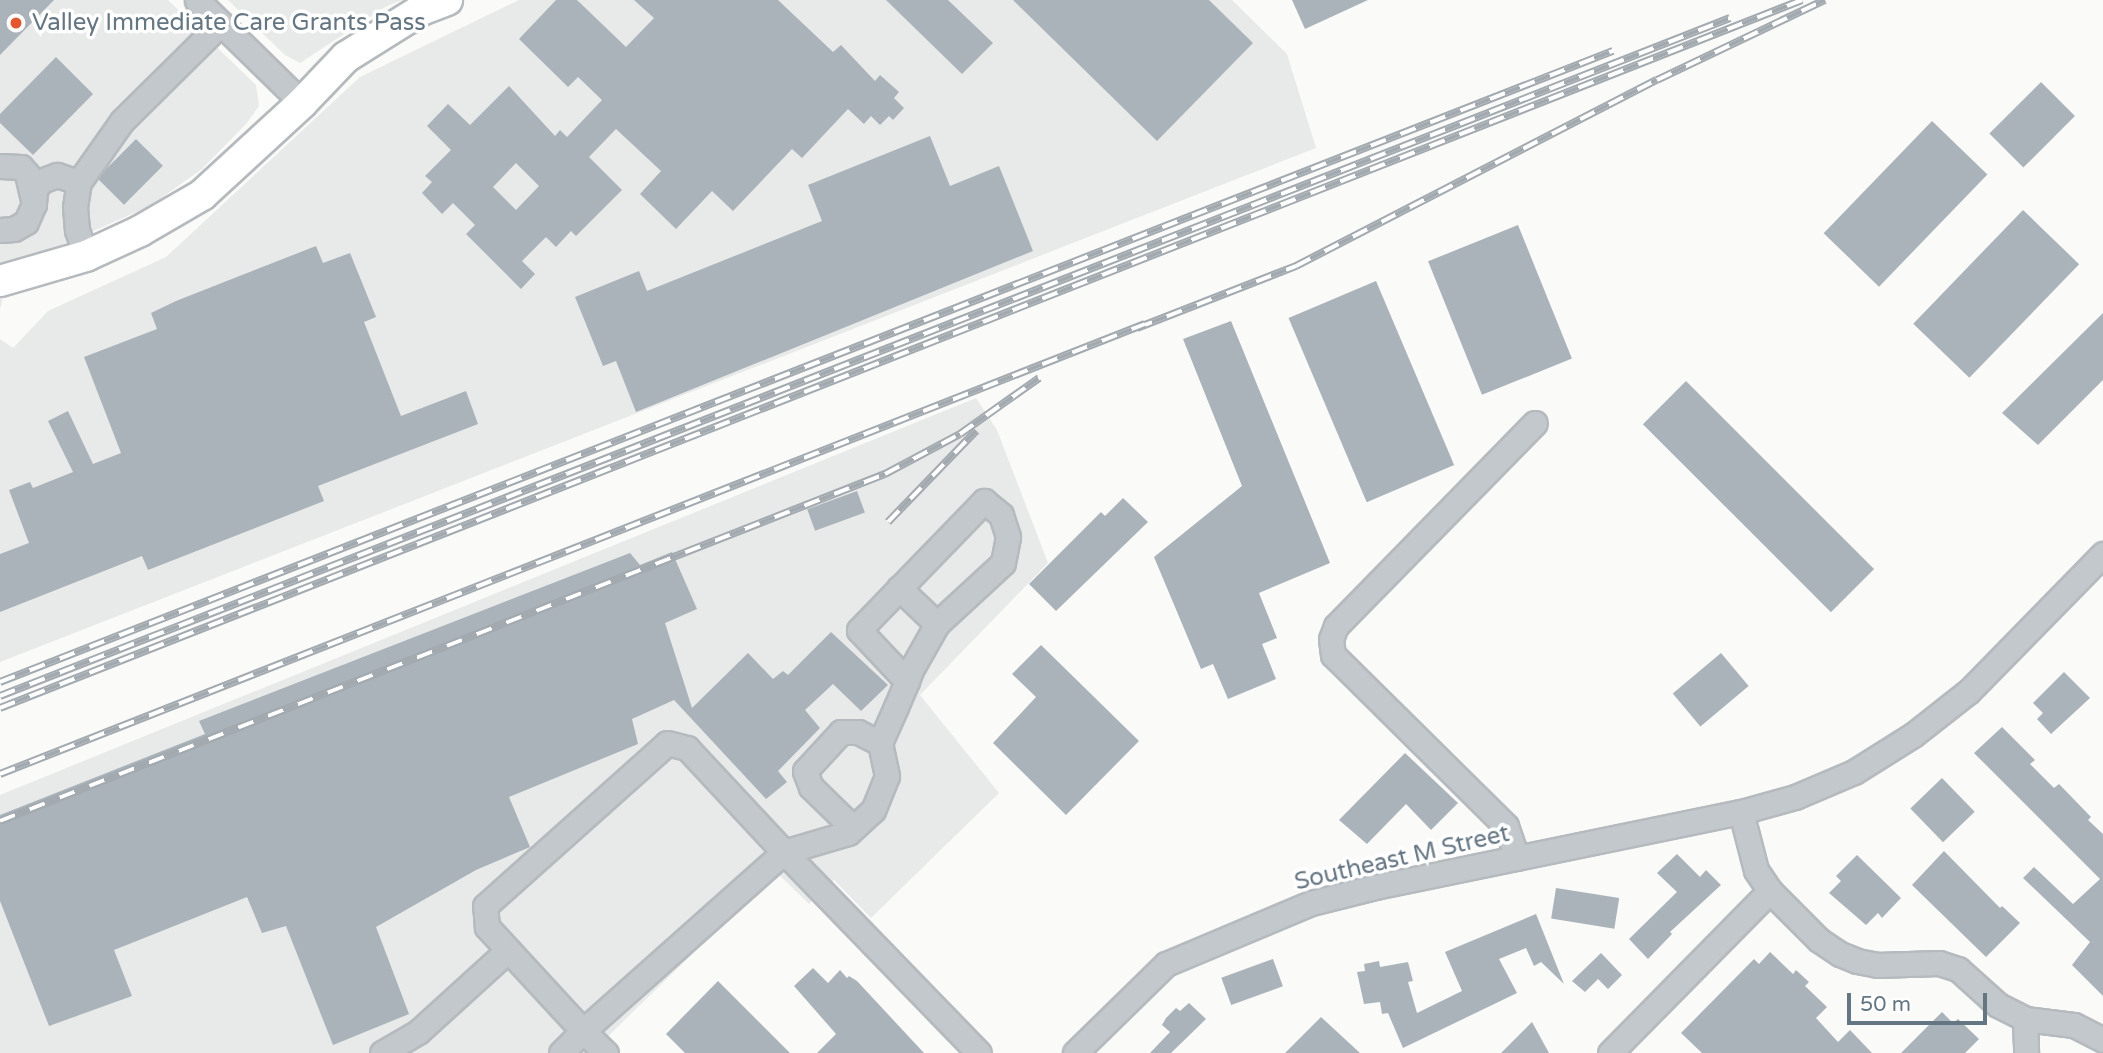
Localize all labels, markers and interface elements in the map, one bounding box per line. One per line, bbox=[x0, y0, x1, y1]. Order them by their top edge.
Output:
place label: Valley Immediate Care Grants Pass bbox=[32, 9, 426, 37]
marker: Valley Immediate Care Grants Pass bbox=[6, 13, 26, 33]
street label: Southeast M Street bbox=[1292, 819, 1512, 897]
scale bar bbox=[1851, 979, 1991, 1023]
text: 50 m bbox=[1860, 992, 1911, 1017]

